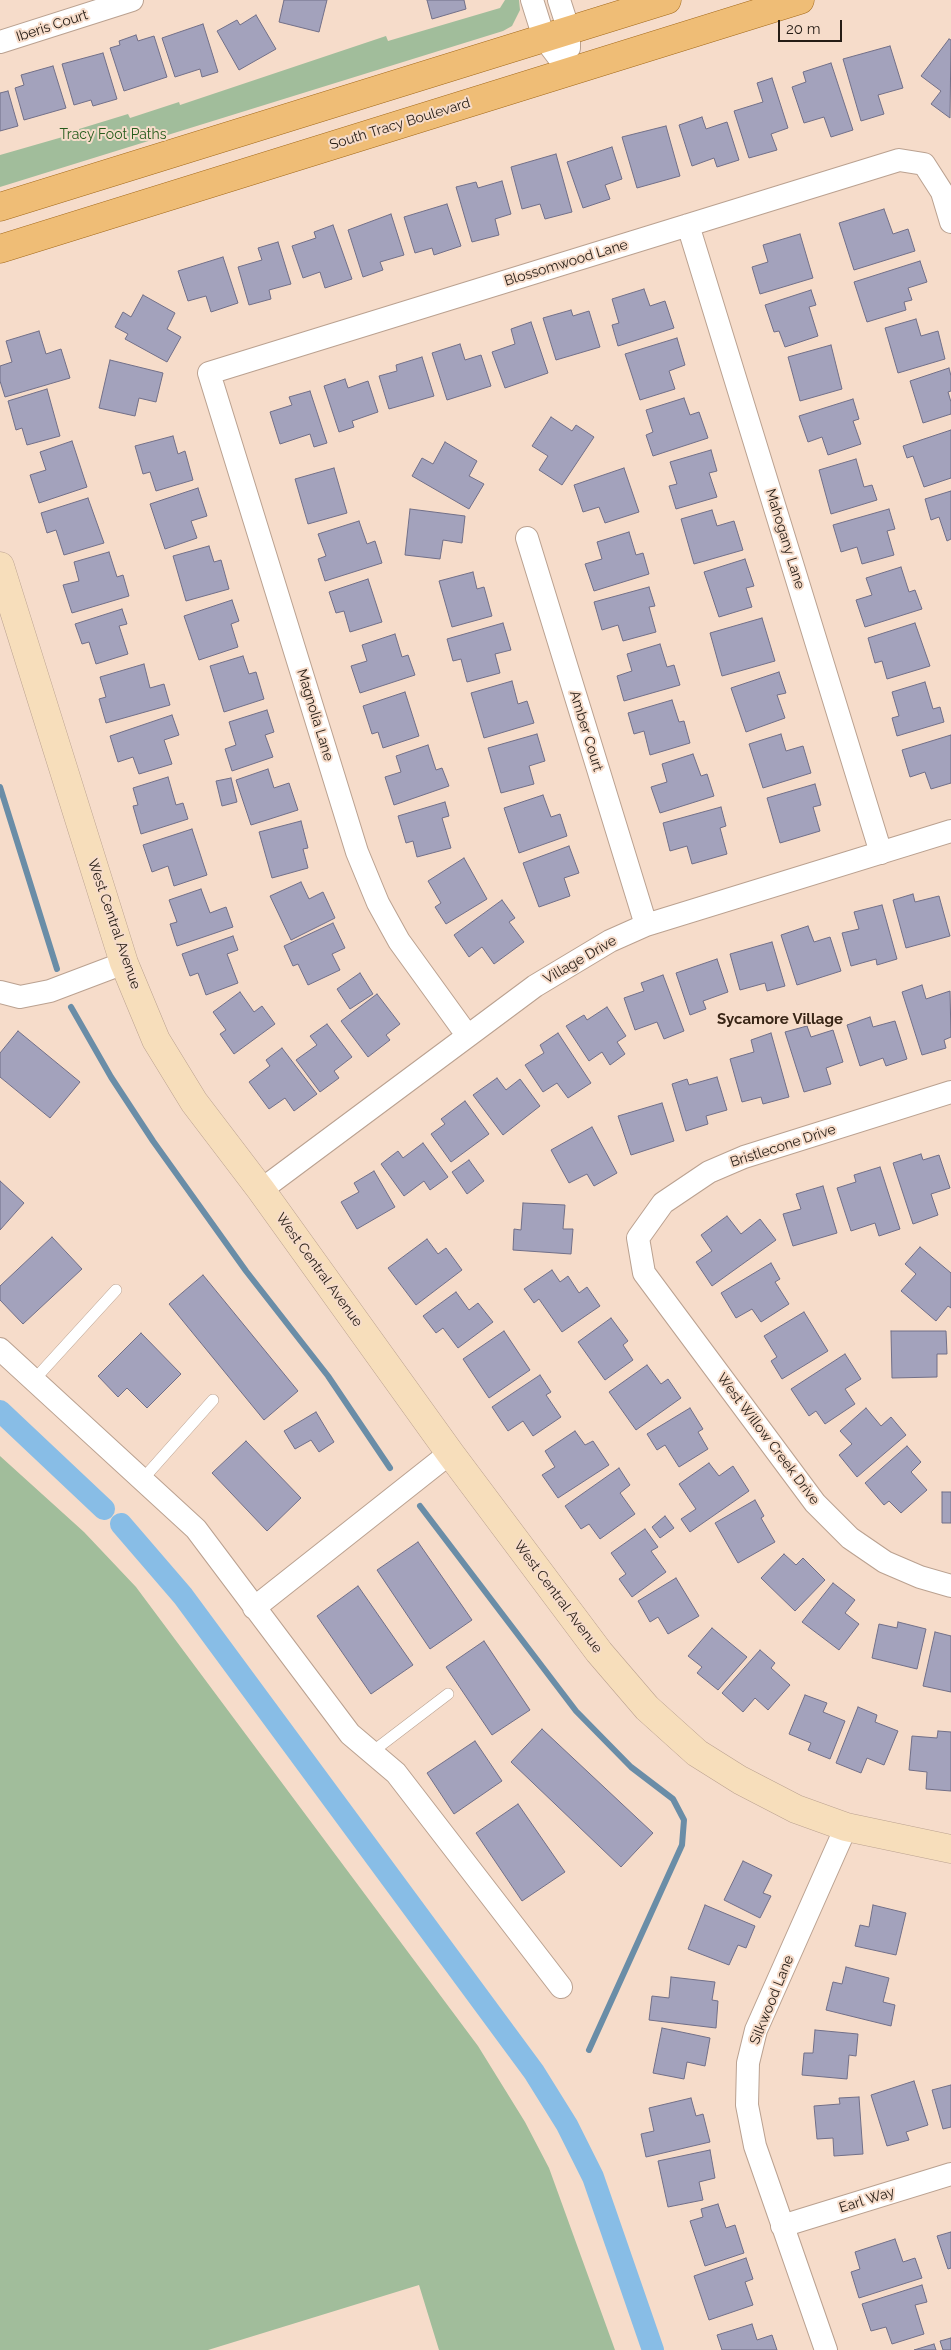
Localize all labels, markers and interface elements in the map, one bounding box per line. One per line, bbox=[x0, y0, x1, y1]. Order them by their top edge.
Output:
street label: Iberis Court bbox=[14, 7, 90, 45]
scale bar bbox=[781, 10, 845, 42]
text: 20 m bbox=[786, 20, 821, 38]
street label: South Tracy Boulevard bbox=[328, 95, 472, 153]
park label: Tracy Foot Paths bbox=[60, 127, 166, 143]
street label: Blossomwood Lane bbox=[502, 236, 630, 290]
street label: Mahogany Lane bbox=[762, 487, 808, 591]
street label: Magnolia Lane bbox=[293, 667, 337, 763]
street label: Amber Court bbox=[566, 689, 606, 773]
street label: West Central Avenue bbox=[84, 857, 144, 991]
street label: Village Drive bbox=[540, 932, 620, 988]
district label: Sycamore Village bbox=[717, 1010, 843, 1028]
street label: Bristlecone Drive bbox=[728, 1121, 838, 1171]
street label: West Central Avenue bbox=[272, 1210, 366, 1330]
street label: West Willow Creek Drive bbox=[713, 1370, 823, 1508]
street label: West Central Avenue bbox=[510, 1537, 606, 1657]
street label: Silkwood Lane bbox=[746, 1953, 798, 2047]
street label: Earl Way bbox=[837, 2184, 897, 2216]

